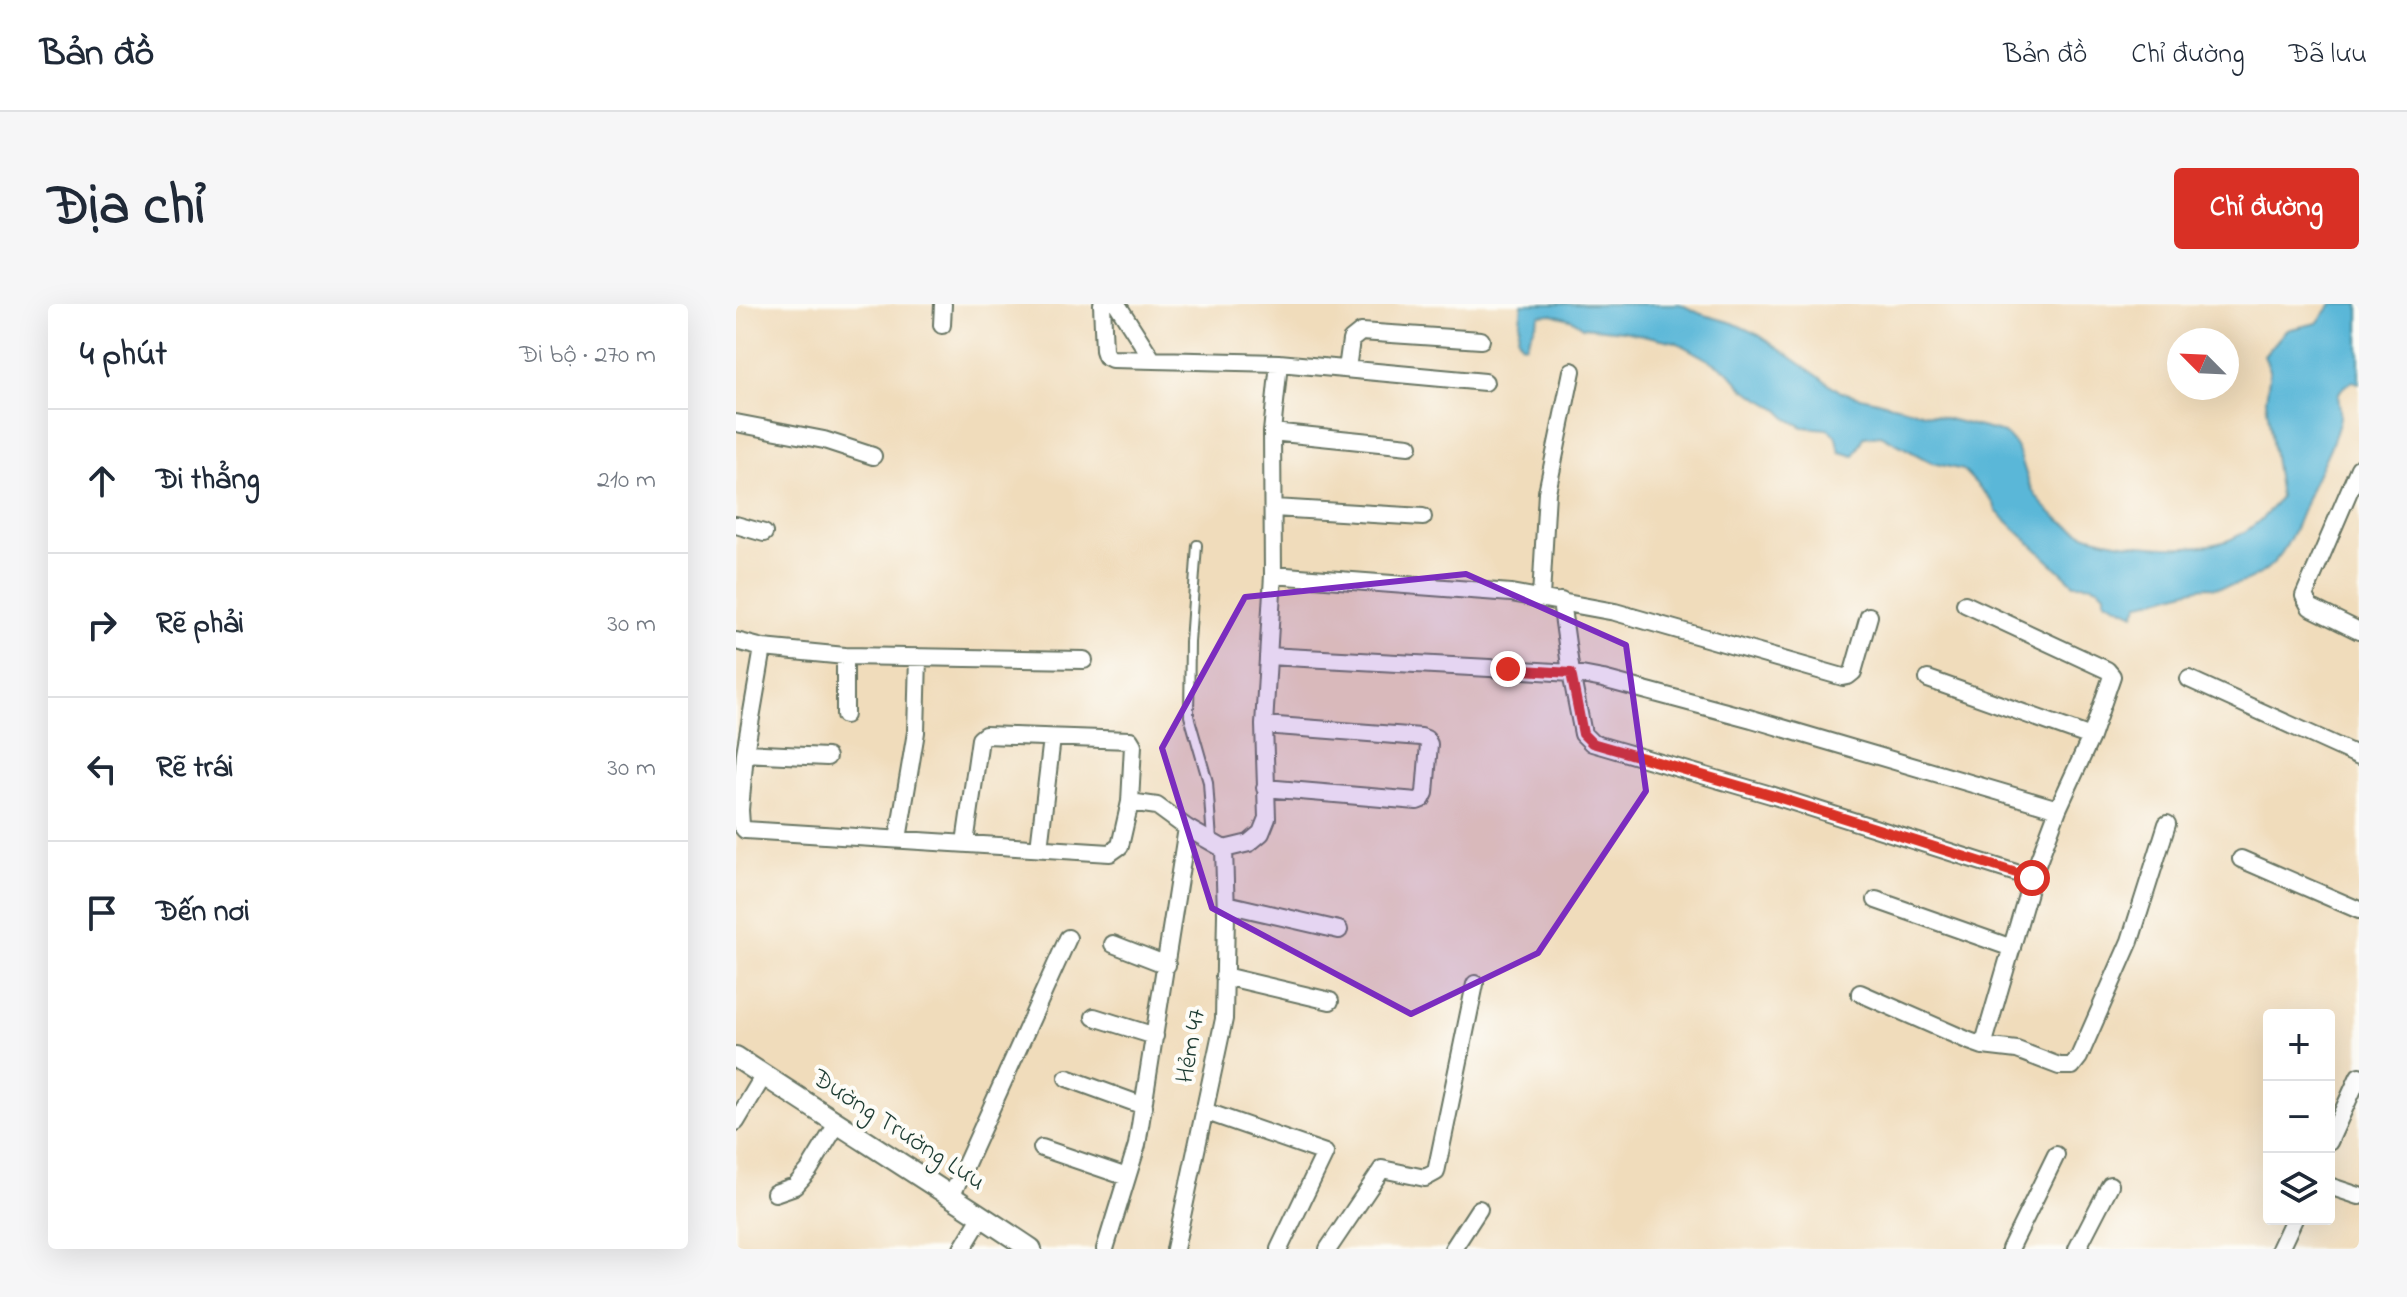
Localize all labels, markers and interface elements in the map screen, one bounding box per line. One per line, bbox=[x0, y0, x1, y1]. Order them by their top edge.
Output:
text: Bản đồ bbox=[40, 27, 154, 83]
text: Bản đồ bbox=[2003, 35, 2087, 76]
text: Chỉ đường bbox=[2131, 35, 2245, 76]
text: Đã lưu bbox=[2289, 35, 2367, 76]
text: Địa chỉ bbox=[48, 168, 205, 249]
button: Chỉ đường bbox=[2174, 168, 2359, 249]
north arrow bbox=[2167, 328, 2239, 400]
text: 4 phút bbox=[80, 331, 167, 381]
text: Đi bộ · 270 m bbox=[519, 337, 656, 375]
icon: ahead bbox=[80, 459, 124, 503]
text: Đi thẳng bbox=[156, 459, 260, 503]
text: 210 m bbox=[597, 462, 656, 500]
icon: right bbox=[80, 603, 124, 647]
text: Rẽ phải bbox=[156, 603, 244, 647]
text: 30 m bbox=[607, 606, 656, 644]
route end bbox=[1490, 651, 1526, 687]
icon: left bbox=[80, 747, 124, 791]
text: Rẽ trái bbox=[156, 747, 234, 791]
text: 30 m bbox=[607, 750, 656, 788]
route start bbox=[2014, 860, 2050, 896]
icon: arrive bbox=[80, 891, 124, 935]
text: Đến nơi bbox=[156, 891, 250, 935]
street label: Hẻm 47 bbox=[1167, 1006, 1217, 1086]
map controls bbox=[2263, 1009, 2335, 1225]
button: + bbox=[2263, 1009, 2335, 1081]
street label: Đường Trường Lưu bbox=[803, 1060, 992, 1201]
button: − bbox=[2263, 1081, 2335, 1153]
button: layers bbox=[2263, 1153, 2335, 1225]

